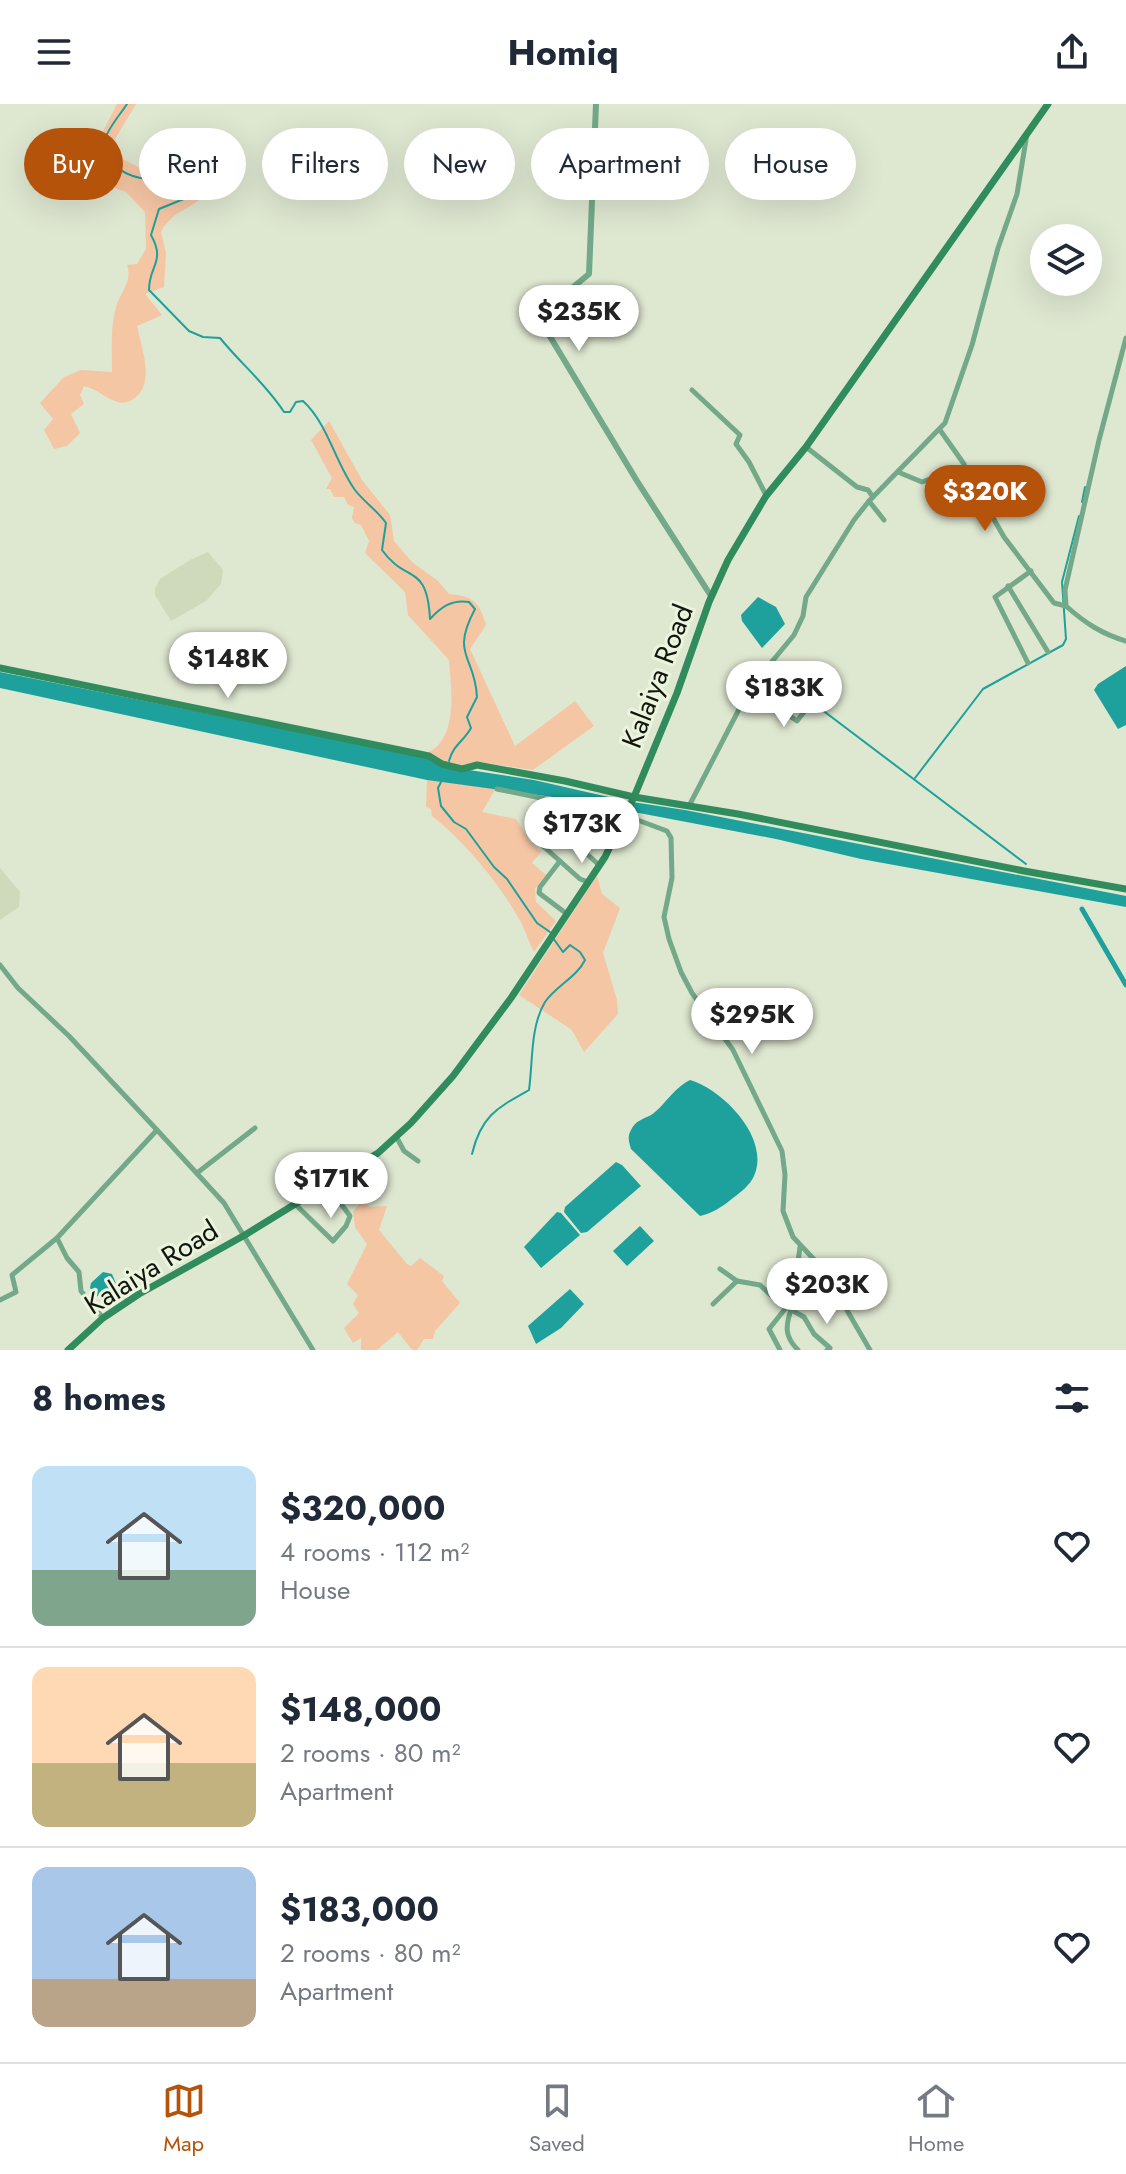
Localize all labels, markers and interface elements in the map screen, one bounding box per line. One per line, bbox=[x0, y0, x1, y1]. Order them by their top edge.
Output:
text: Homiq bbox=[507, 26, 619, 78]
icon: menu bbox=[32, 30, 76, 74]
icon: share bbox=[1050, 30, 1094, 74]
chip: Buy bbox=[24, 128, 123, 200]
chip: Rent bbox=[139, 128, 246, 200]
chip: Filters bbox=[262, 128, 388, 200]
chip: New bbox=[404, 128, 515, 200]
chip: Apartment bbox=[531, 128, 709, 200]
chip: House bbox=[725, 128, 856, 200]
map controls bbox=[1030, 224, 1102, 296]
button: layers bbox=[1030, 224, 1102, 296]
pin: $235K bbox=[523, 285, 635, 353]
text: $235K bbox=[537, 292, 621, 330]
pin: $320K bbox=[929, 465, 1041, 533]
text: $320K bbox=[943, 472, 1027, 510]
street label: Kalaiya Road bbox=[611, 598, 704, 754]
pin: $148K bbox=[172, 632, 284, 700]
text: $148K bbox=[187, 639, 269, 677]
pin: $183K bbox=[728, 661, 840, 729]
text: $183K bbox=[744, 668, 824, 706]
pin: $173K bbox=[526, 797, 638, 865]
text: $173K bbox=[542, 804, 622, 842]
pin: $295K bbox=[696, 988, 808, 1056]
text: $295K bbox=[709, 995, 795, 1033]
pin: $171K bbox=[275, 1152, 387, 1220]
text: $171K bbox=[293, 1159, 369, 1197]
street label: Kalaiya Road bbox=[76, 1210, 226, 1325]
pin: $203K bbox=[771, 1258, 883, 1326]
text: $203K bbox=[785, 1265, 869, 1303]
text: 8 homes bbox=[32, 1374, 166, 1423]
icon: filters bbox=[1050, 1376, 1094, 1420]
text: $320,000 bbox=[280, 1484, 446, 1533]
icon: home bbox=[96, 1498, 192, 1594]
icon: heart bbox=[1050, 1524, 1094, 1568]
text: 4 rooms · 112 m² bbox=[280, 1533, 469, 1571]
text: House bbox=[280, 1571, 350, 1609]
text: $148,000 bbox=[280, 1685, 442, 1734]
icon: home bbox=[96, 1699, 192, 1795]
icon: heart bbox=[1050, 1725, 1094, 1769]
text: 2 rooms · 80 m² bbox=[280, 1734, 461, 1772]
text: Apartment bbox=[280, 1772, 393, 1810]
text: $183,000 bbox=[280, 1885, 439, 1934]
icon: home bbox=[96, 1899, 192, 1995]
icon: heart bbox=[1050, 1925, 1094, 1969]
text: 2 rooms · 80 m² bbox=[280, 1934, 461, 1972]
text: Apartment bbox=[280, 1972, 393, 2010]
tab: Map bbox=[162, 2079, 206, 2159]
tab: Saved bbox=[529, 2079, 585, 2159]
tab: Home bbox=[908, 2079, 964, 2159]

